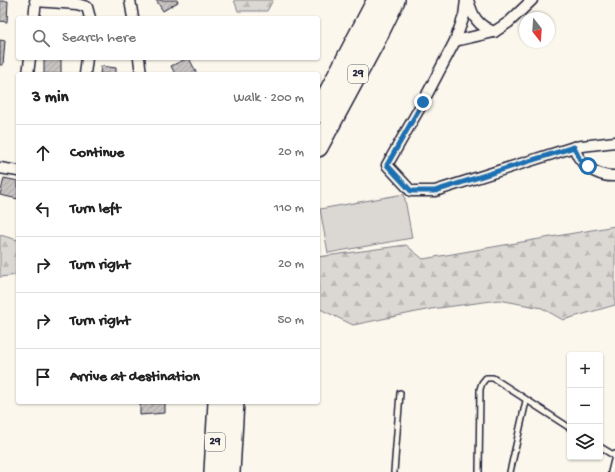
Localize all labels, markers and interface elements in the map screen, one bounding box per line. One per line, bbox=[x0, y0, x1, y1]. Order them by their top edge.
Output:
north arrow bbox=[519, 12, 555, 48]
search box bbox=[16, 16, 320, 60]
icon: search bbox=[30, 27, 52, 49]
text: Search here bbox=[62, 29, 136, 47]
road number: 29 bbox=[348, 65, 368, 83]
text: 3 min bbox=[32, 88, 69, 108]
text: Walk · 200 m bbox=[233, 91, 304, 106]
route end bbox=[414, 93, 432, 111]
icon: ahead bbox=[32, 142, 54, 164]
text: Continue bbox=[70, 144, 124, 162]
text: 20 m bbox=[278, 145, 304, 160]
route start bbox=[579, 157, 597, 175]
icon: left bbox=[32, 198, 54, 220]
text: Turn left bbox=[70, 200, 121, 218]
text: 110 m bbox=[274, 201, 304, 216]
icon: right bbox=[32, 254, 54, 276]
text: Turn right bbox=[70, 256, 130, 274]
text: 20 m bbox=[278, 257, 304, 272]
icon: right bbox=[32, 310, 54, 332]
text: Turn right bbox=[70, 312, 130, 330]
text: 50 m bbox=[277, 313, 304, 328]
map controls bbox=[567, 352, 603, 460]
button: + bbox=[567, 352, 603, 388]
icon: arrive bbox=[32, 366, 54, 388]
text: Arrive at destination bbox=[70, 368, 200, 386]
button: − bbox=[567, 388, 603, 424]
button: layers bbox=[567, 424, 603, 460]
road number: 29 bbox=[205, 433, 225, 451]

